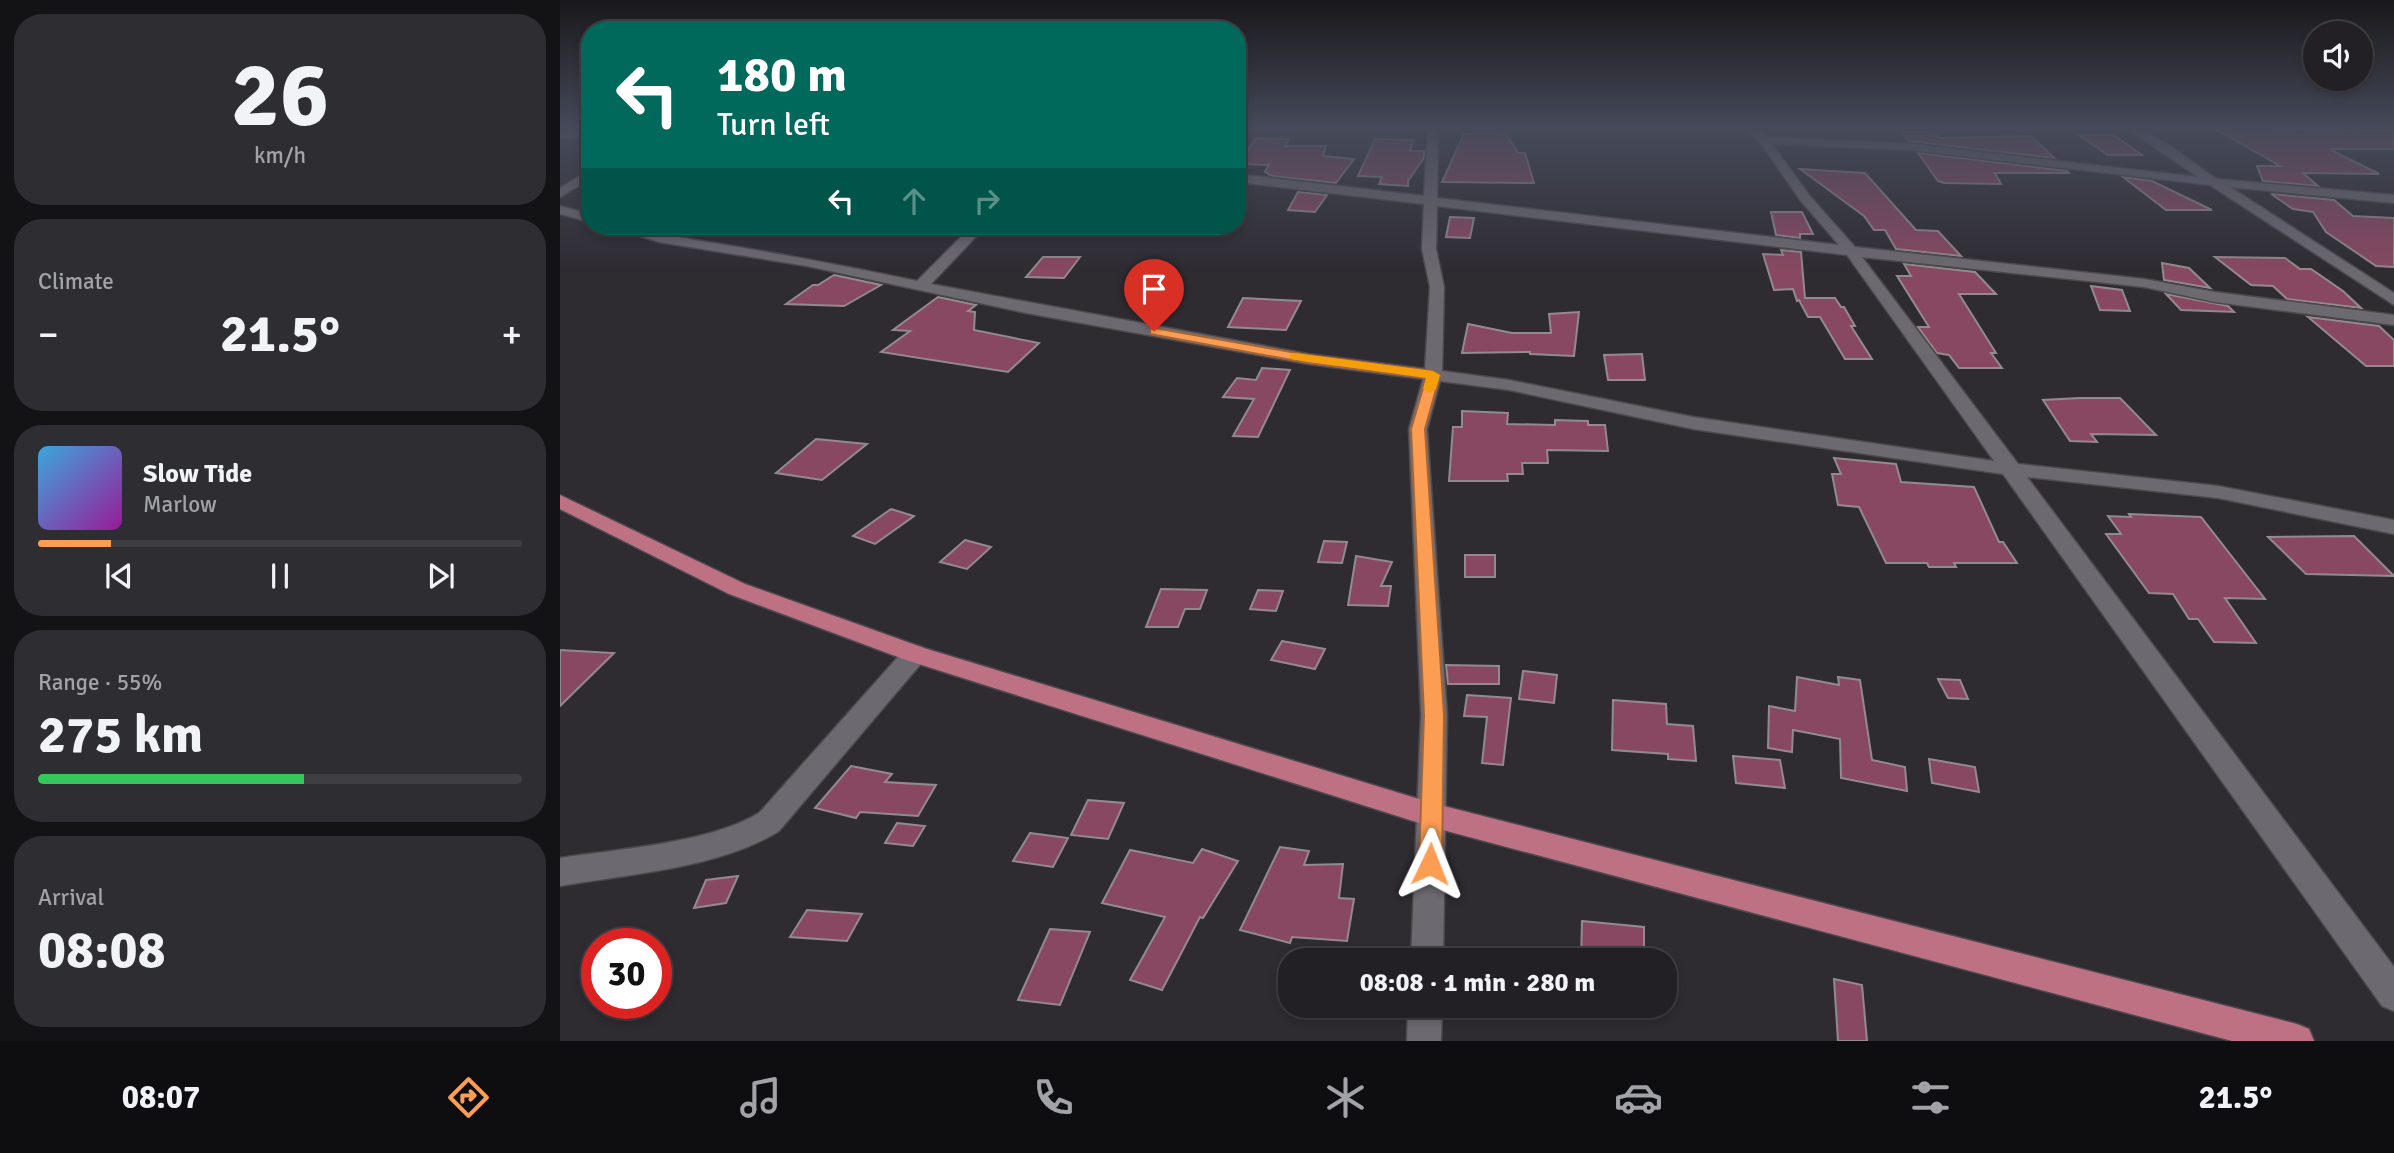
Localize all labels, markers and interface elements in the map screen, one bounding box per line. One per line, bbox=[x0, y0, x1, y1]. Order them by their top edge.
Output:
map controls bbox=[2303, 21, 2373, 91]
button: sound bbox=[2303, 21, 2373, 91]
text: 26 bbox=[231, 39, 329, 152]
text: 180 m bbox=[717, 45, 847, 105]
icon: left bbox=[602, 49, 693, 140]
text: Turn left bbox=[717, 105, 830, 144]
text: km/h bbox=[254, 141, 306, 170]
icon: left bbox=[822, 182, 860, 220]
icon: ahead bbox=[895, 182, 933, 220]
icon: right bbox=[968, 182, 1006, 220]
pin bbox=[1124, 259, 1184, 331]
text: Climate bbox=[38, 267, 114, 296]
icon: arrive bbox=[1135, 270, 1173, 308]
text: 21.5° bbox=[220, 302, 340, 366]
text: − bbox=[38, 311, 59, 358]
text: + bbox=[501, 311, 522, 358]
text: Slow Tide bbox=[143, 458, 252, 490]
text: Marlow bbox=[143, 490, 217, 519]
icon: previous bbox=[100, 557, 138, 595]
icon: pause bbox=[261, 557, 299, 595]
icon: next bbox=[422, 557, 460, 595]
text: Range · 55% bbox=[38, 668, 162, 697]
text: 275 km bbox=[38, 703, 203, 767]
position arrow bbox=[1393, 827, 1467, 901]
text: Arrival bbox=[38, 883, 104, 912]
text: 08:08 bbox=[38, 918, 166, 982]
speed limit sign: 30 bbox=[581, 928, 672, 1019]
text: 08:08 · 1 min · 280 m bbox=[1360, 967, 1595, 999]
icon: directions bbox=[444, 1073, 493, 1122]
icon: music bbox=[736, 1073, 785, 1122]
icon: phone bbox=[1029, 1073, 1078, 1122]
icon: climate bbox=[1321, 1073, 1370, 1122]
icon: car bbox=[1614, 1073, 1663, 1122]
icon: filters bbox=[1906, 1073, 1955, 1122]
text: 08:07 bbox=[122, 1078, 200, 1117]
text: 21.5° bbox=[2198, 1078, 2272, 1117]

